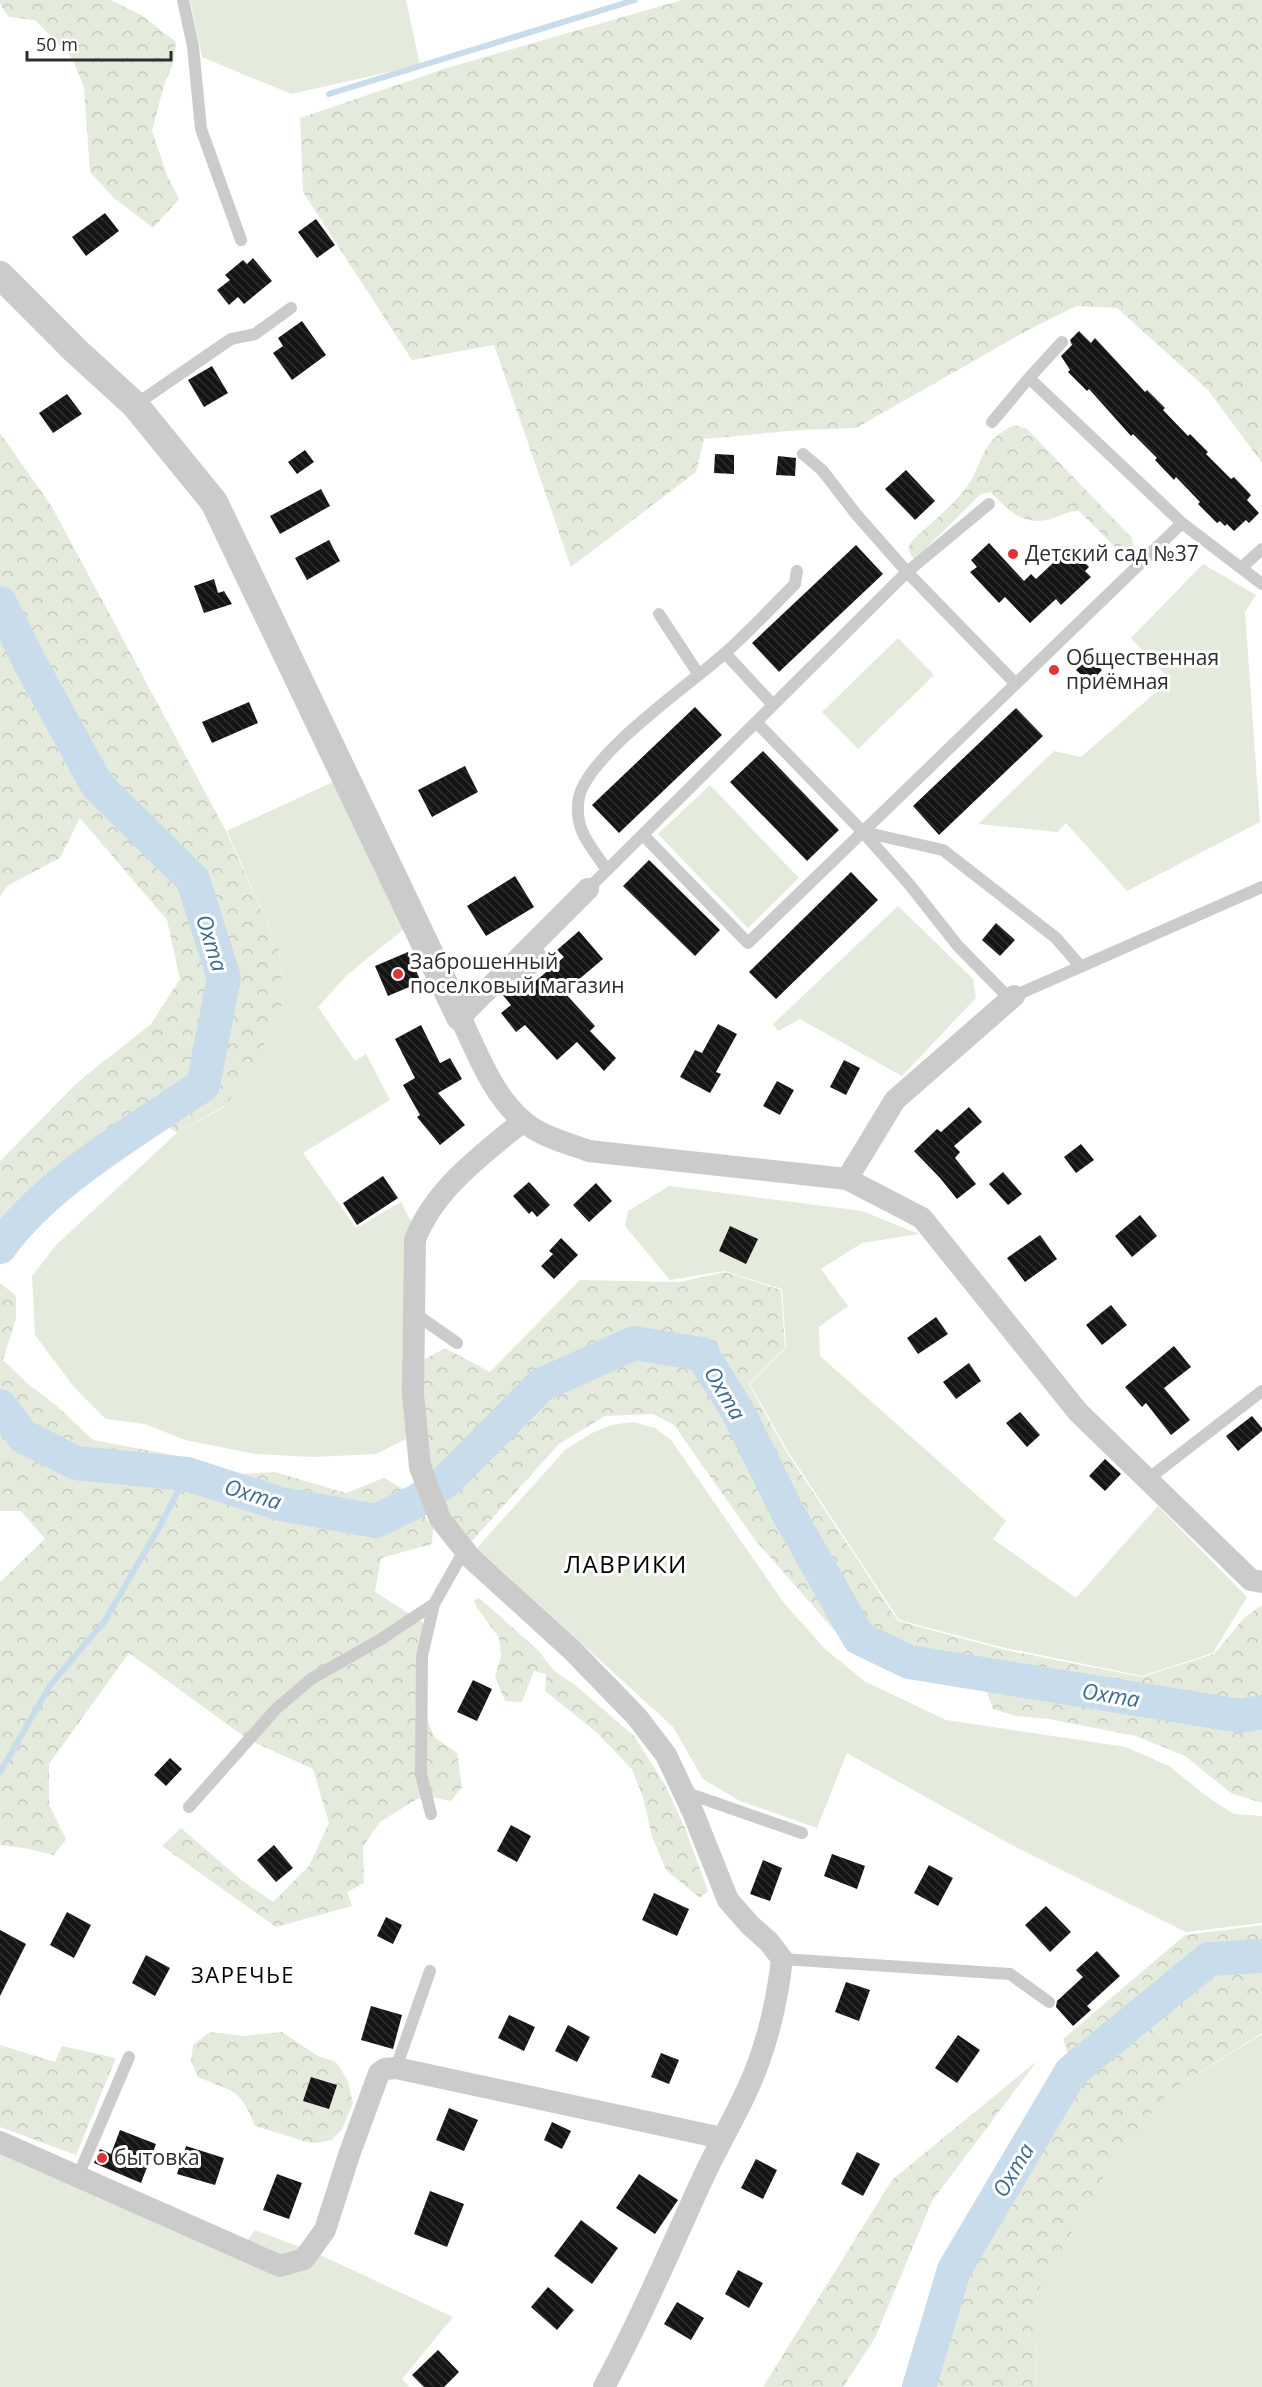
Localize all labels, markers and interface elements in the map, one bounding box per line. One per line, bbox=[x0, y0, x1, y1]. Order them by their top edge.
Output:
scale bar bbox=[27, 24, 171, 62]
text: 50 m bbox=[36, 32, 78, 56]
place label: Детский сад №37 bbox=[1025, 539, 1199, 567]
marker: Детский сад №37 bbox=[1006, 547, 1020, 561]
place label: Общественная приёмная bbox=[1066, 643, 1219, 695]
marker: Общественная приёмная bbox=[1047, 663, 1061, 677]
water label: Охта bbox=[190, 911, 236, 975]
place label: Заброшенный поселковый магазин bbox=[410, 947, 625, 999]
marker: Заброшенный поселковый магазин bbox=[391, 967, 405, 981]
water label: Охта bbox=[698, 1360, 754, 1425]
water label: Охта bbox=[221, 1470, 285, 1516]
district label: ЛАВРИКИ bbox=[564, 1547, 688, 1580]
water label: Охта bbox=[1080, 1675, 1142, 1713]
district label: ЗАРЕЧЬЕ bbox=[191, 1959, 295, 1989]
water label: Охта bbox=[984, 2137, 1040, 2202]
place label: бытовка bbox=[114, 2143, 200, 2171]
marker: бытовка bbox=[95, 2151, 109, 2165]

